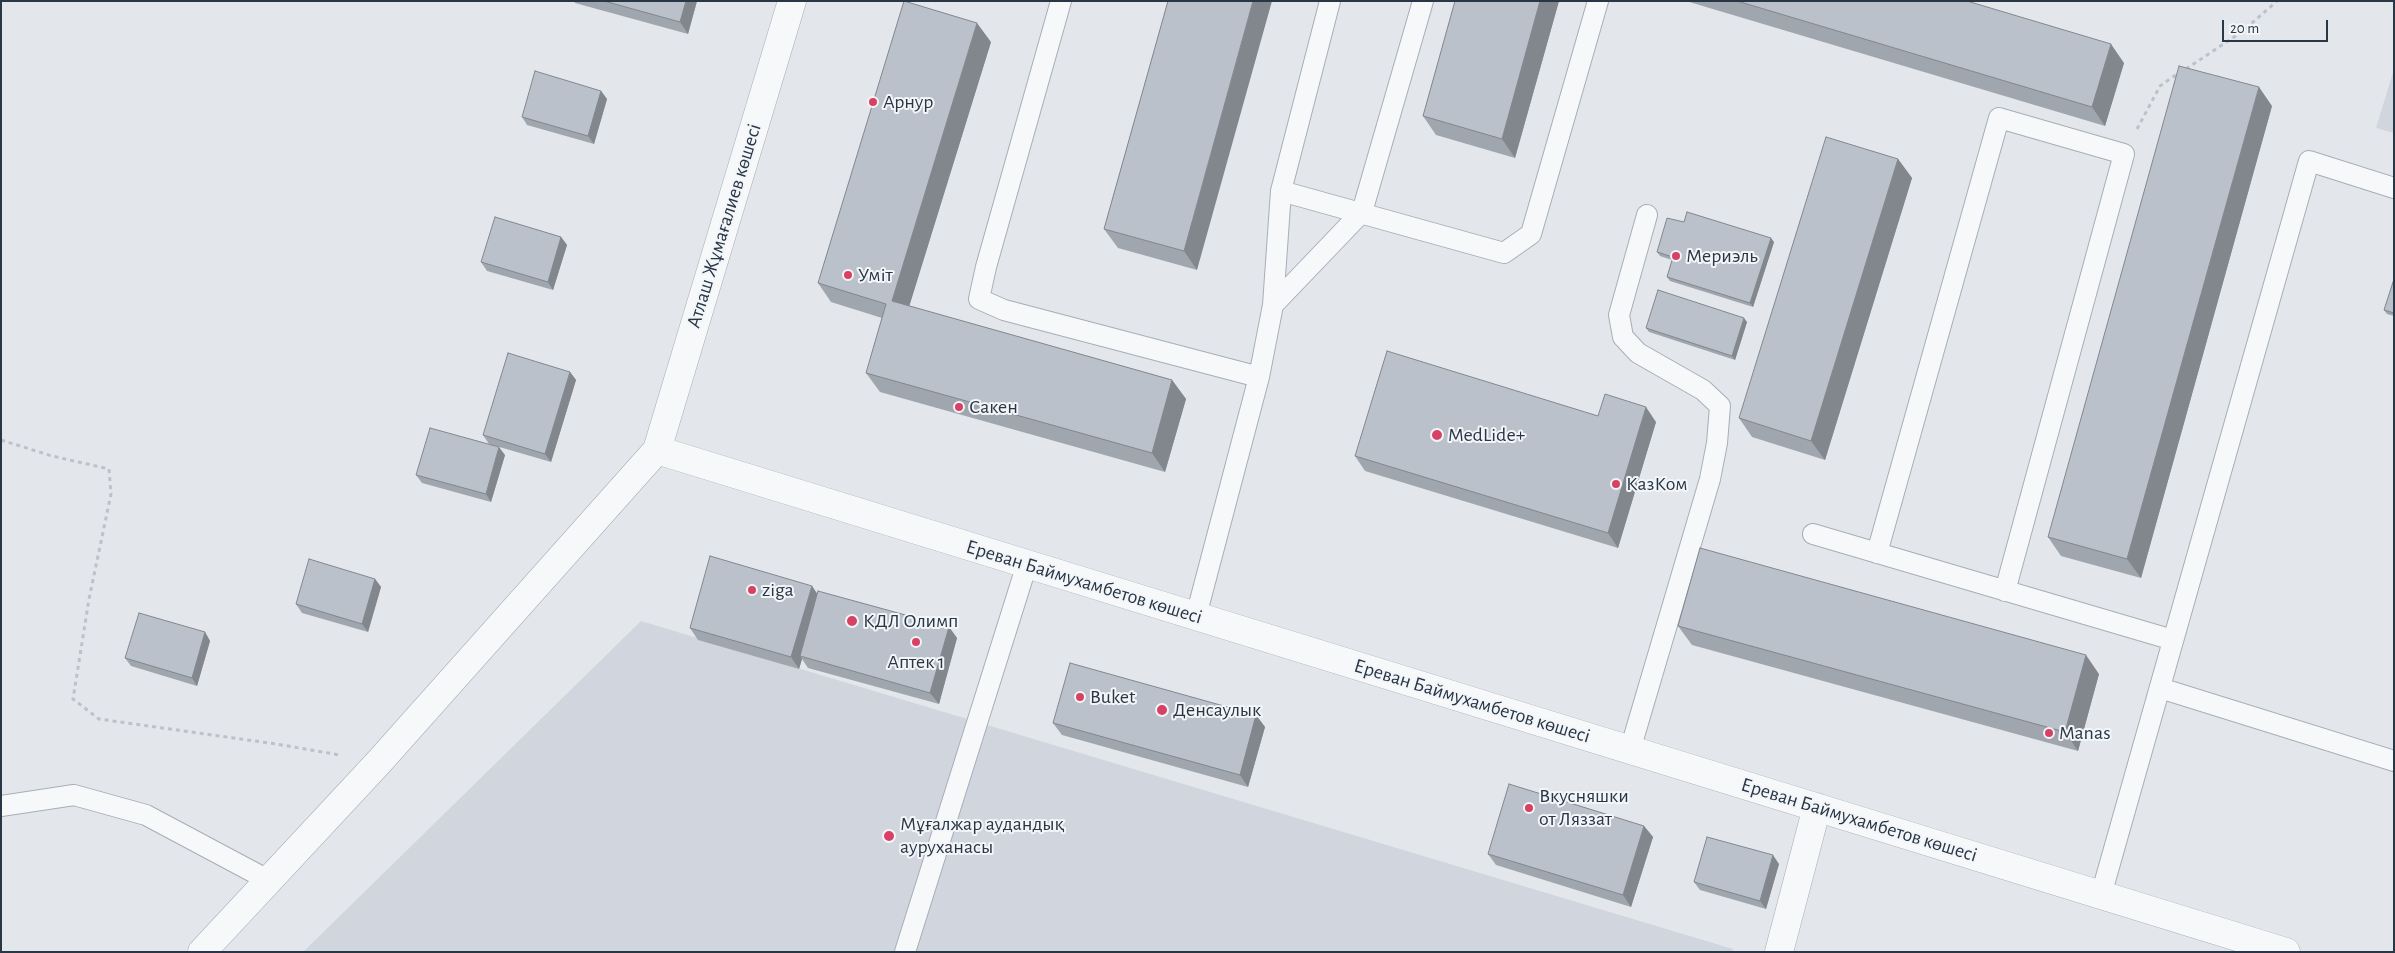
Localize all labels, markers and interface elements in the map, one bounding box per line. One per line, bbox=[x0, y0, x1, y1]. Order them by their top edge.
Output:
scale bar bbox=[2225, 10, 2331, 42]
text: 20 m bbox=[2230, 21, 2259, 36]
place label: Арнур bbox=[883, 90, 933, 114]
marker: Арнур bbox=[867, 96, 879, 108]
street label: Атлаш Жұмағалиев көшесі bbox=[681, 121, 767, 331]
place label: Мериэль bbox=[1686, 244, 1758, 268]
marker: Мериэль bbox=[1670, 250, 1682, 262]
place label: Умiт bbox=[858, 263, 893, 287]
marker: Умiт bbox=[842, 269, 854, 281]
place label: Сакен bbox=[969, 395, 1018, 419]
marker: Сакен bbox=[953, 401, 965, 413]
place label: MedLide+ bbox=[1448, 423, 1525, 447]
marker: MedLide+ bbox=[1430, 428, 1444, 442]
place label: КазКом bbox=[1626, 472, 1688, 496]
marker: КазКом bbox=[1610, 478, 1622, 490]
street label: Ереван Баймухамбетов көшесі bbox=[963, 535, 1205, 629]
place label: ziga bbox=[762, 578, 794, 602]
marker: ziga bbox=[746, 584, 758, 596]
place label: КДЛ Олимп bbox=[863, 609, 959, 633]
marker: КДЛ Олимп bbox=[845, 614, 859, 628]
marker: Аптек 1 bbox=[910, 636, 922, 648]
place label: Аптек 1 bbox=[887, 650, 945, 674]
street label: Ереван Баймухамбетов көшесі bbox=[1351, 654, 1593, 748]
place label: Buket bbox=[1090, 685, 1135, 709]
marker: Buket bbox=[1074, 691, 1086, 703]
place label: Денсаулык bbox=[1173, 698, 1261, 722]
marker: Денсаулык bbox=[1155, 703, 1169, 717]
place label: Manas bbox=[2059, 721, 2111, 745]
marker: Manas bbox=[2043, 727, 2055, 739]
street label: Ереван Баймухамбетов көшесі bbox=[1738, 773, 1980, 867]
place label: Вкусняшки от Ляззат bbox=[1539, 784, 1629, 831]
marker: Вкусняшки от Ляззат bbox=[1523, 802, 1535, 814]
place label: Мұғалжар аудандық ауруханасы bbox=[900, 812, 1064, 859]
marker: Мұғалжар аудандық ауруханасы bbox=[882, 829, 896, 843]

